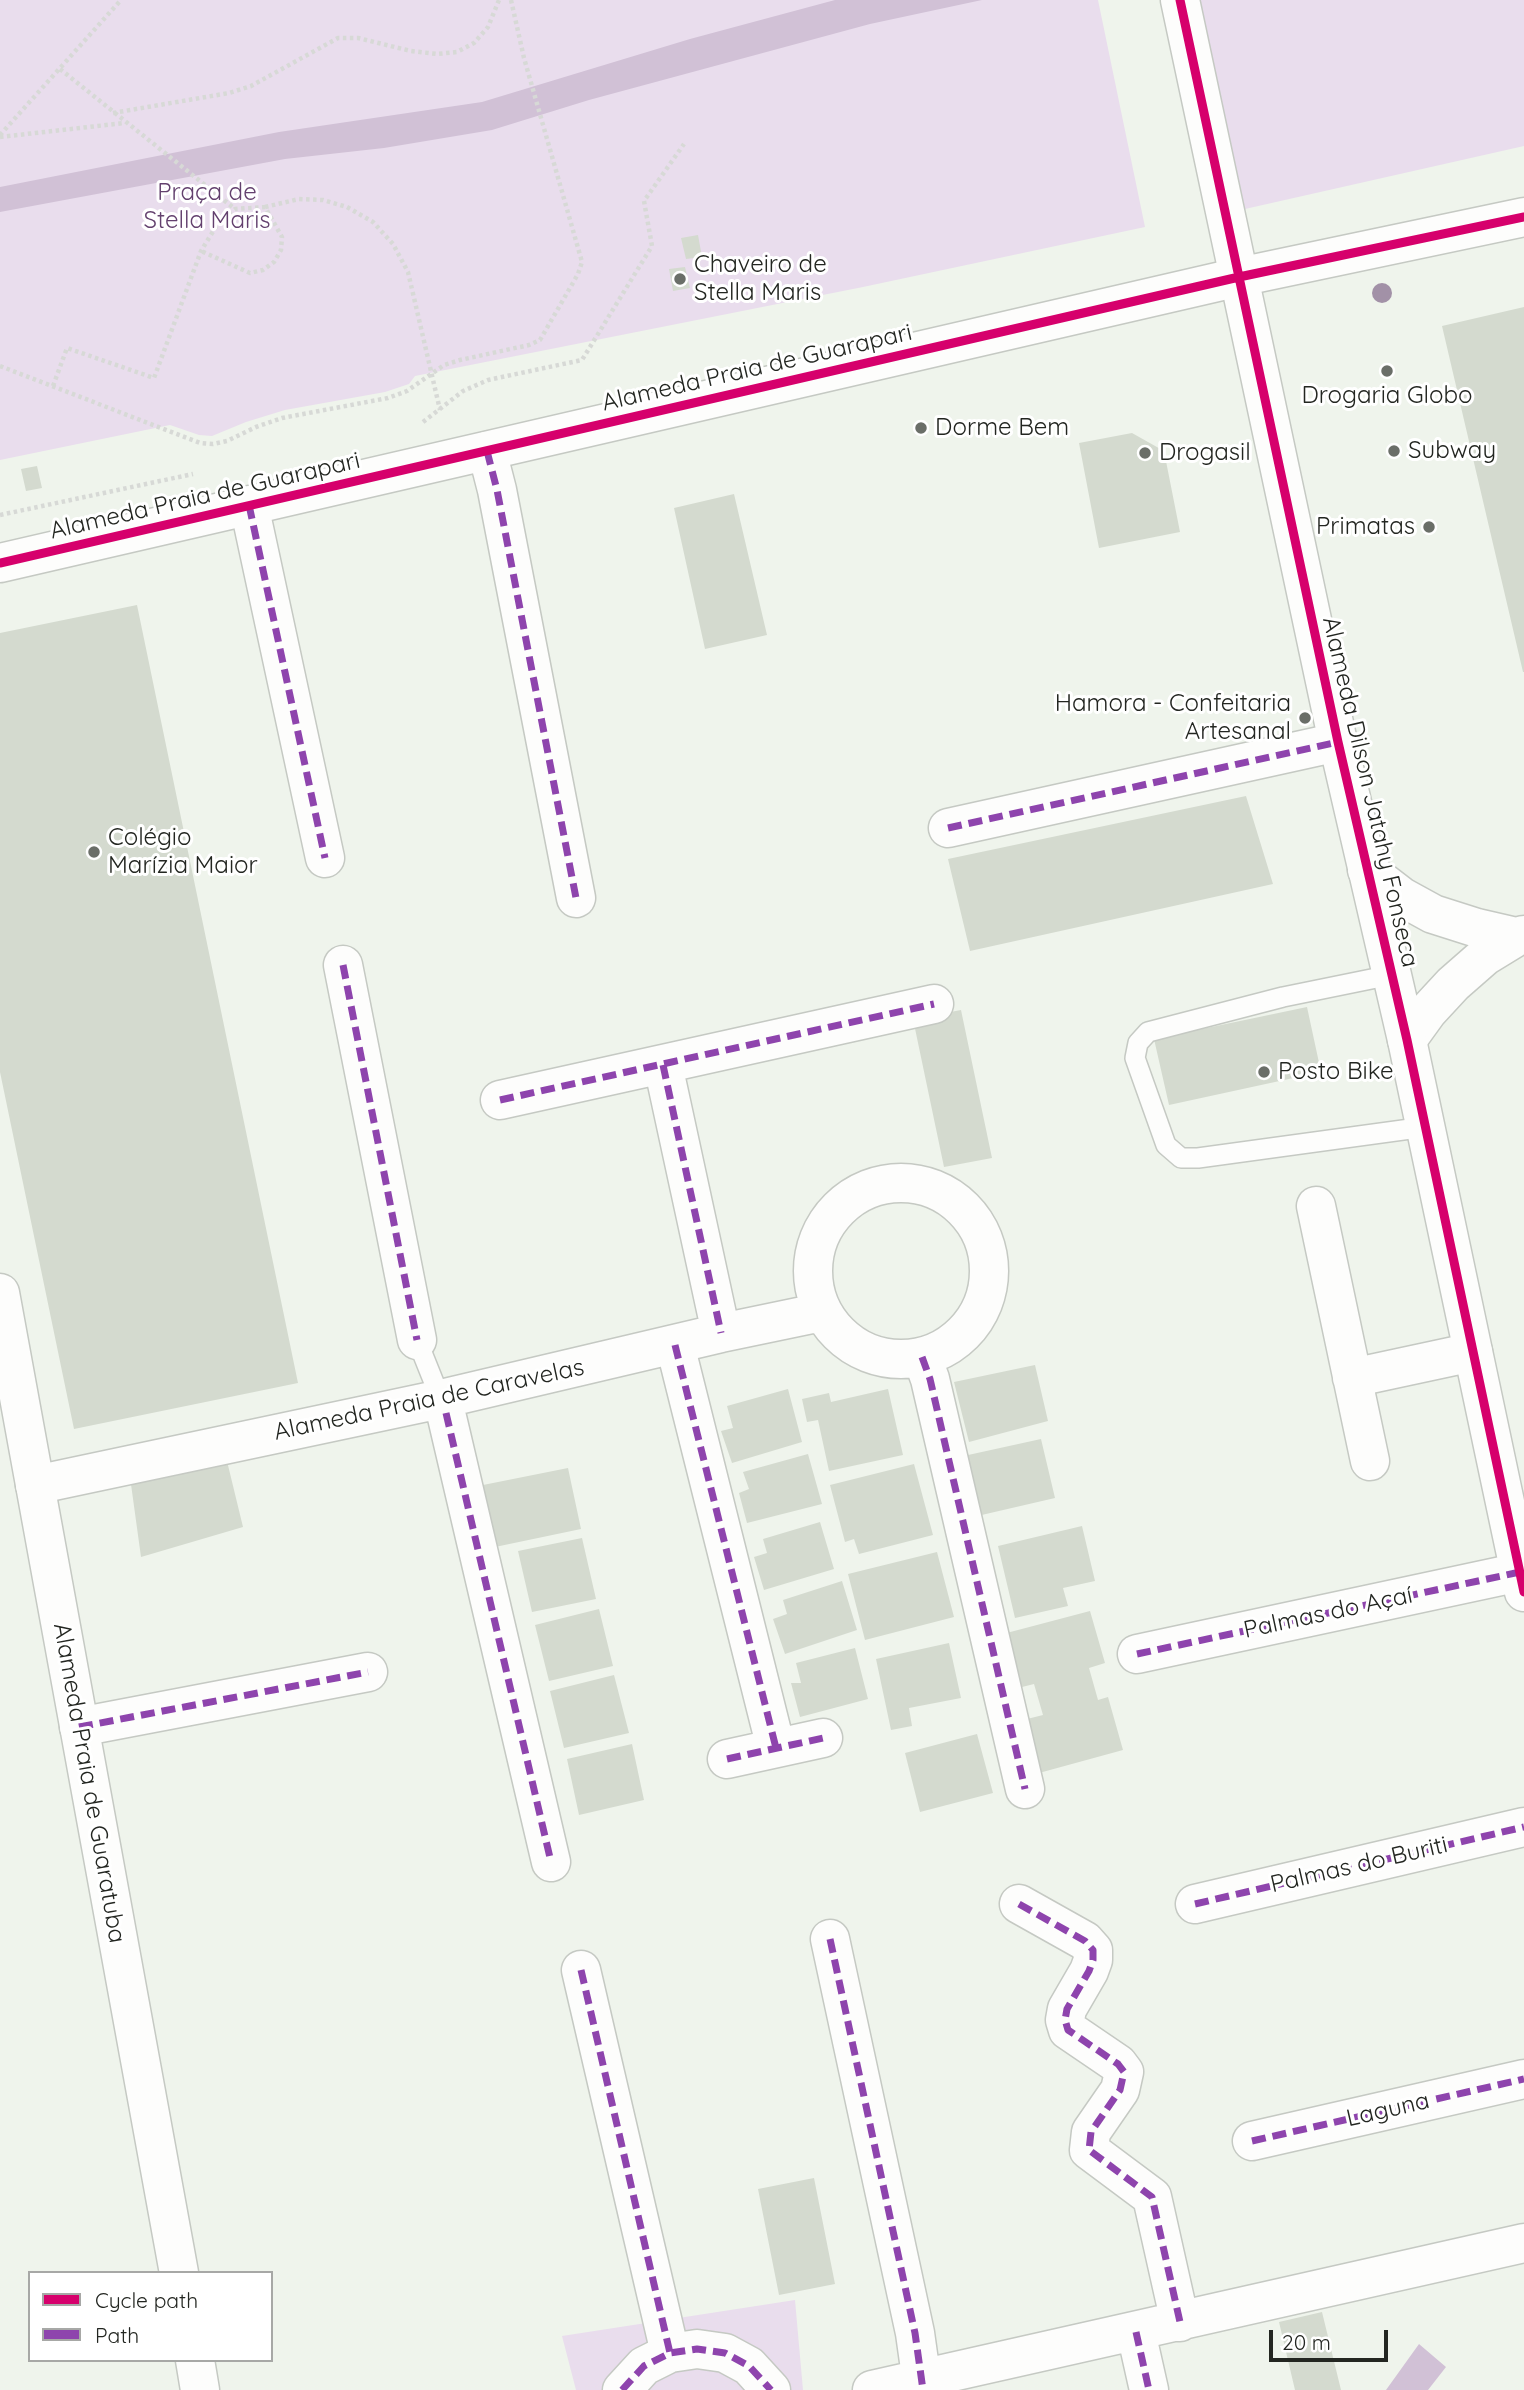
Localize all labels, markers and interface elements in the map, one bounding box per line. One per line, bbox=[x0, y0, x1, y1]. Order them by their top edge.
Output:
park label: Praça de Stella Maris bbox=[143, 179, 271, 235]
place label: Chaveiro de Stella Maris bbox=[694, 251, 827, 307]
marker: Chaveiro de Stella Maris bbox=[672, 271, 688, 287]
street label: Alameda Praia de Guarapari bbox=[599, 318, 915, 418]
marker: Drogaria Globo bbox=[1379, 363, 1395, 379]
place label: Drogaria Globo bbox=[1302, 382, 1472, 410]
place label: Dorme Bem bbox=[935, 414, 1069, 442]
marker: Dorme Bem bbox=[913, 420, 929, 436]
place label: Subway bbox=[1408, 437, 1496, 465]
place label: Drogasil bbox=[1159, 439, 1251, 467]
marker: Subway bbox=[1386, 443, 1402, 459]
marker: Drogasil bbox=[1137, 445, 1153, 461]
street label: Alameda Praia de Guarapari bbox=[47, 446, 363, 546]
place label: Primatas bbox=[1316, 513, 1415, 541]
marker: Primatas bbox=[1421, 519, 1437, 535]
street label: Alameda Dilson Jatahy Fonseca bbox=[1316, 614, 1424, 970]
place label: Hamora - Confeitaria Artesanal bbox=[1055, 690, 1291, 746]
marker: Hamora - Confeitaria Artesanal bbox=[1297, 710, 1313, 726]
place label: Colégio Marízia Maior bbox=[108, 824, 258, 880]
marker: Colégio Marízia Maior bbox=[86, 844, 102, 860]
place label: Posto Bike bbox=[1278, 1058, 1394, 1086]
marker: Posto Bike bbox=[1256, 1064, 1272, 1080]
street label: Alameda Praia de Caravelas bbox=[271, 1353, 587, 1447]
street label: Palmas do Açaí bbox=[1241, 1581, 1415, 1645]
street label: Alameda Praia de Guaratuba bbox=[47, 1621, 131, 1945]
street label: Palmas do Buriti bbox=[1268, 1831, 1450, 1899]
street label: Laguna bbox=[1344, 2087, 1432, 2133]
legend bbox=[28, 2271, 273, 2362]
text: Cycle path bbox=[95, 2287, 198, 2313]
scale bar bbox=[1272, 2316, 1391, 2360]
text: Path bbox=[95, 2322, 139, 2348]
text: 20 m bbox=[1282, 2329, 1331, 2355]

